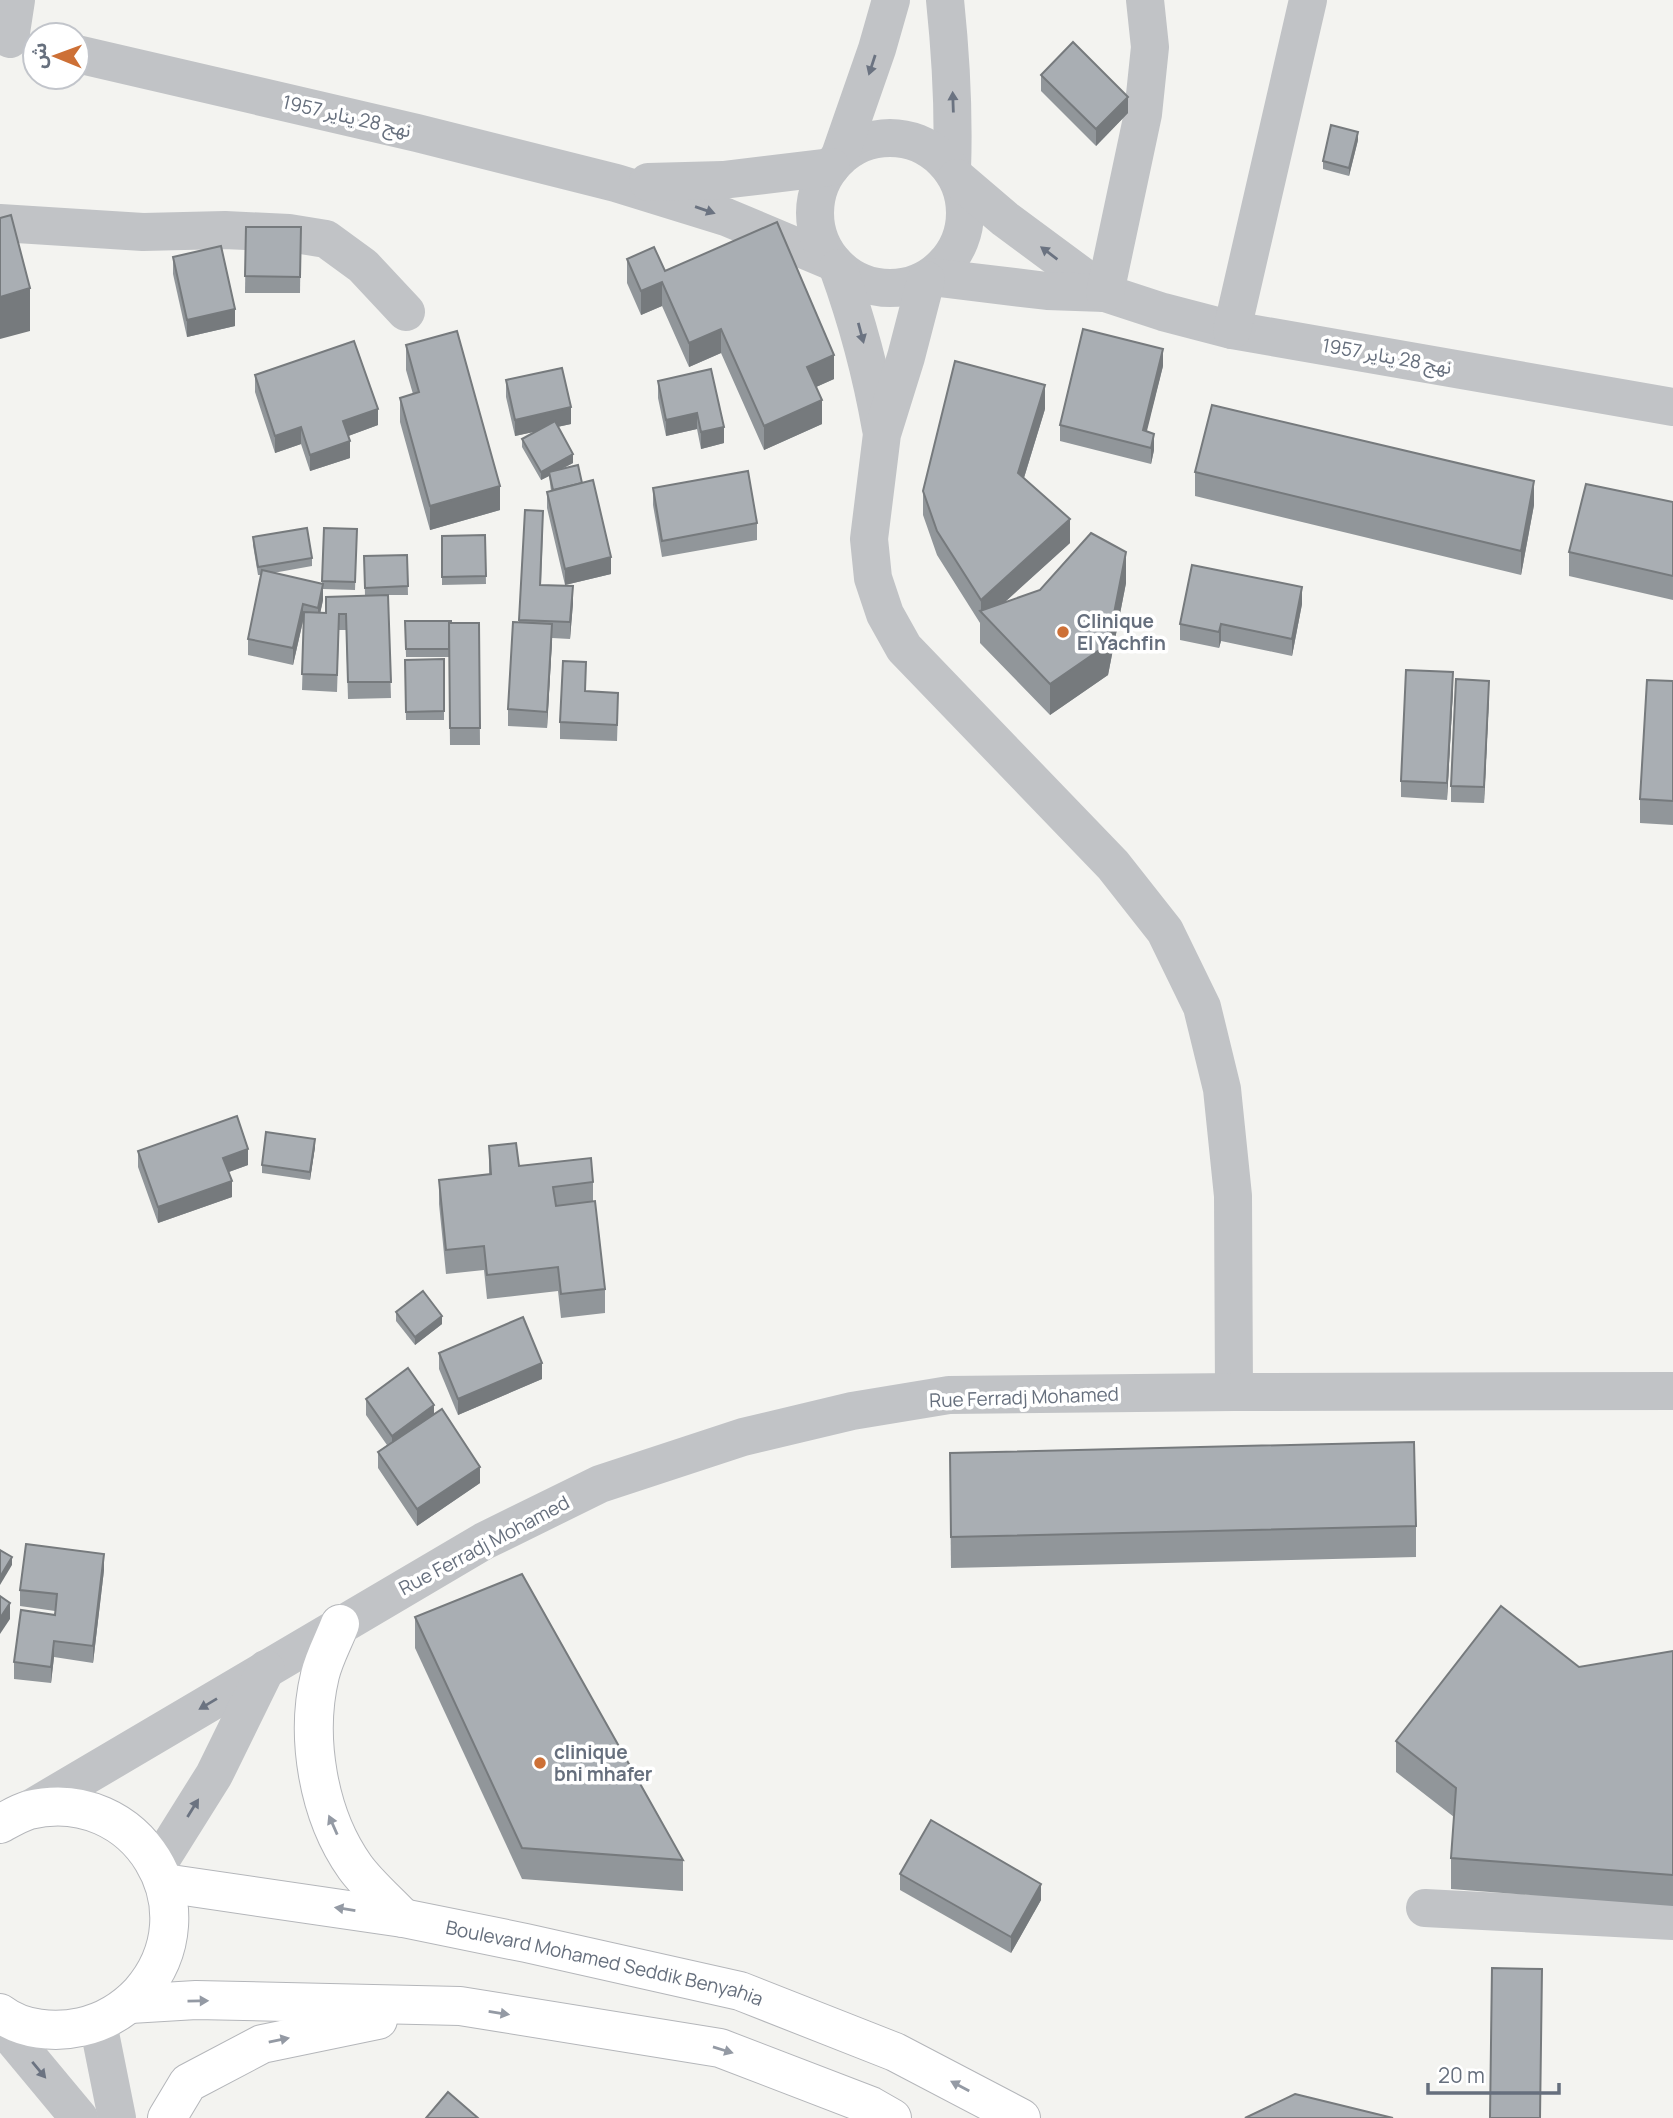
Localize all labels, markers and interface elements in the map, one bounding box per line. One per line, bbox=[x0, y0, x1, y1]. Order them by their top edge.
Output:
north arrow bbox=[21, 21, 91, 91]
text: ش bbox=[26, 42, 52, 69]
one-way arrow bbox=[866, 55, 876, 76]
street label: نهج 28 يناير 1957 bbox=[280, 89, 414, 145]
one-way arrow bbox=[947, 91, 959, 113]
one-way arrow bbox=[694, 205, 715, 216]
one-way arrow bbox=[1041, 246, 1059, 261]
one-way arrow bbox=[856, 323, 866, 344]
street label: نهج 28 يناير 1957 bbox=[1320, 332, 1454, 382]
place label: Clinique El Yachfin bbox=[1077, 608, 1166, 656]
marker: Clinique El Yachfin bbox=[1055, 624, 1071, 640]
street label: Rue Ferradj Mohamed bbox=[929, 1381, 1119, 1413]
street label: Rue Ferradj Mohamed bbox=[394, 1489, 574, 1601]
one-way arrow bbox=[198, 1698, 217, 1710]
place label: clinique bni mhafer bbox=[554, 1739, 653, 1787]
marker: clinique bni mhafer bbox=[532, 1755, 548, 1771]
one-way arrow bbox=[187, 1799, 199, 1818]
one-way arrow bbox=[327, 1815, 338, 1836]
one-way arrow bbox=[334, 1903, 356, 1914]
street label: Boulevard Mohamed Seddik Benyahia bbox=[443, 1914, 767, 2012]
one-way arrow bbox=[187, 1995, 209, 2006]
one-way arrow bbox=[488, 2007, 510, 2018]
one-way arrow bbox=[268, 2035, 290, 2046]
one-way arrow bbox=[713, 2045, 734, 2055]
scale bar bbox=[1428, 2052, 1559, 2096]
one-way arrow bbox=[32, 2061, 47, 2079]
text: 20 m bbox=[1438, 2061, 1485, 2089]
one-way arrow bbox=[950, 2081, 970, 2092]

